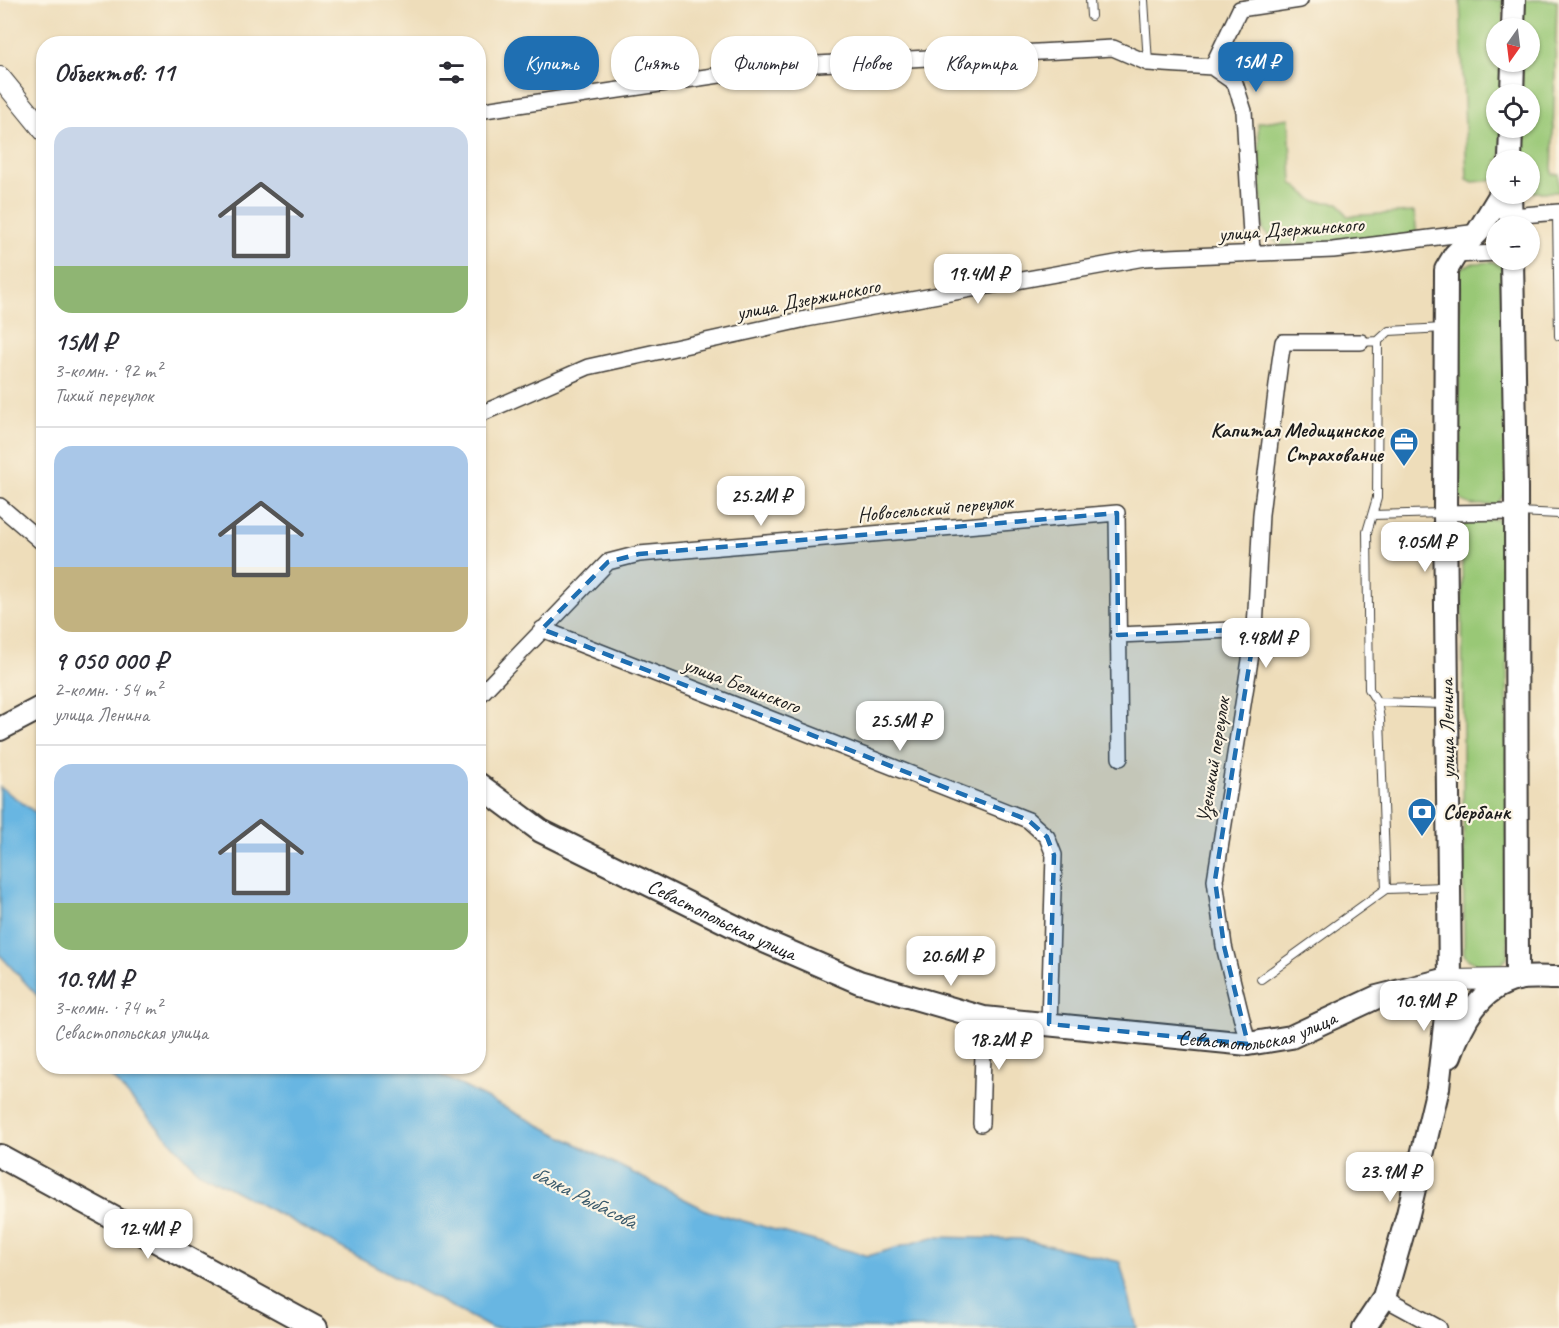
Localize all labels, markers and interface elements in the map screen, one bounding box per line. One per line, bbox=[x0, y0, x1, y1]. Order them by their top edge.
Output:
north arrow bbox=[1486, 18, 1540, 72]
map controls bbox=[1486, 18, 1540, 270]
chip: Купить bbox=[504, 36, 599, 90]
chip: Снять bbox=[611, 36, 699, 90]
chip: Фильтры bbox=[711, 36, 818, 90]
chip: Новое bbox=[830, 36, 912, 90]
chip: Квартира bbox=[924, 36, 1038, 90]
pin: 15M ₽ bbox=[1214, 42, 1298, 93]
text: 15M ₽ bbox=[1232, 49, 1280, 74]
text: Объектов: 11 bbox=[54, 56, 174, 89]
icon: filters bbox=[435, 56, 468, 89]
button: locate bbox=[1486, 84, 1540, 138]
button: + bbox=[1486, 150, 1540, 204]
icon: home bbox=[207, 166, 315, 274]
street label: улица Дзержинского bbox=[1216, 211, 1366, 247]
button: − bbox=[1486, 216, 1540, 270]
pin: 19.4M ₽ bbox=[923, 254, 1033, 305]
text: 19.4M ₽ bbox=[948, 261, 1008, 286]
street label: улица Дзержинского bbox=[732, 272, 883, 326]
text: 15M ₽ bbox=[54, 325, 116, 358]
text: 3-комн. · 92 m² bbox=[54, 358, 162, 383]
text: Тихий переулок bbox=[54, 383, 153, 408]
place label: Капитал Медицинское Страхование bbox=[1211, 417, 1384, 467]
office icon: Капитал Медицинское Страхование bbox=[1388, 426, 1420, 468]
pin: 25.2M ₽ bbox=[706, 476, 816, 527]
text: 25.2M ₽ bbox=[731, 483, 791, 508]
icon: home bbox=[207, 485, 315, 593]
street label: Новосельский переулок bbox=[856, 488, 1016, 528]
pin: 9.05M ₽ bbox=[1370, 522, 1480, 573]
text: 9.05M ₽ bbox=[1395, 529, 1455, 554]
pin: 9.48M ₽ bbox=[1211, 618, 1321, 669]
text: 9.48M ₽ bbox=[1236, 625, 1296, 650]
text: 9 050 000 ₽ bbox=[54, 644, 168, 677]
street label: улица Белинского bbox=[678, 650, 806, 720]
street label: улица Ленина bbox=[1433, 676, 1461, 781]
text: 2-комн. · 54 m² bbox=[54, 677, 162, 702]
street label: Узенький переулок bbox=[1190, 693, 1237, 825]
pin: 25.5M ₽ bbox=[845, 701, 955, 752]
text: улица Ленина bbox=[54, 702, 149, 727]
text: 25.5M ₽ bbox=[870, 708, 930, 733]
bank icon: Сбербанк bbox=[1406, 796, 1438, 838]
place label: Сбербанк bbox=[1443, 799, 1512, 825]
icon: home bbox=[207, 803, 315, 911]
street label: Севастопольская улица bbox=[643, 873, 802, 967]
pin: 20.6M ₽ bbox=[896, 936, 1006, 987]
text: 20.6M ₽ bbox=[920, 943, 982, 968]
text: 10.9M ₽ bbox=[54, 962, 133, 995]
pin: 10.9M ₽ bbox=[1369, 981, 1479, 1032]
text: 10.9M ₽ bbox=[1394, 988, 1454, 1013]
text: 3-комн. · 74 m² bbox=[54, 995, 162, 1020]
street label: Севастопольская улица bbox=[1177, 1004, 1342, 1057]
text: Севастопольская улица bbox=[54, 1020, 208, 1045]
pin: 18.2M ₽ bbox=[944, 1020, 1054, 1071]
text: 18.2M ₽ bbox=[969, 1027, 1029, 1052]
pin: 23.9M ₽ bbox=[1335, 1152, 1445, 1203]
water label: балка Рыбасова bbox=[527, 1159, 644, 1237]
text: 23.9M ₽ bbox=[1360, 1159, 1420, 1184]
pin: 12.4M ₽ bbox=[93, 1209, 203, 1260]
text: 12.4M ₽ bbox=[118, 1216, 178, 1241]

